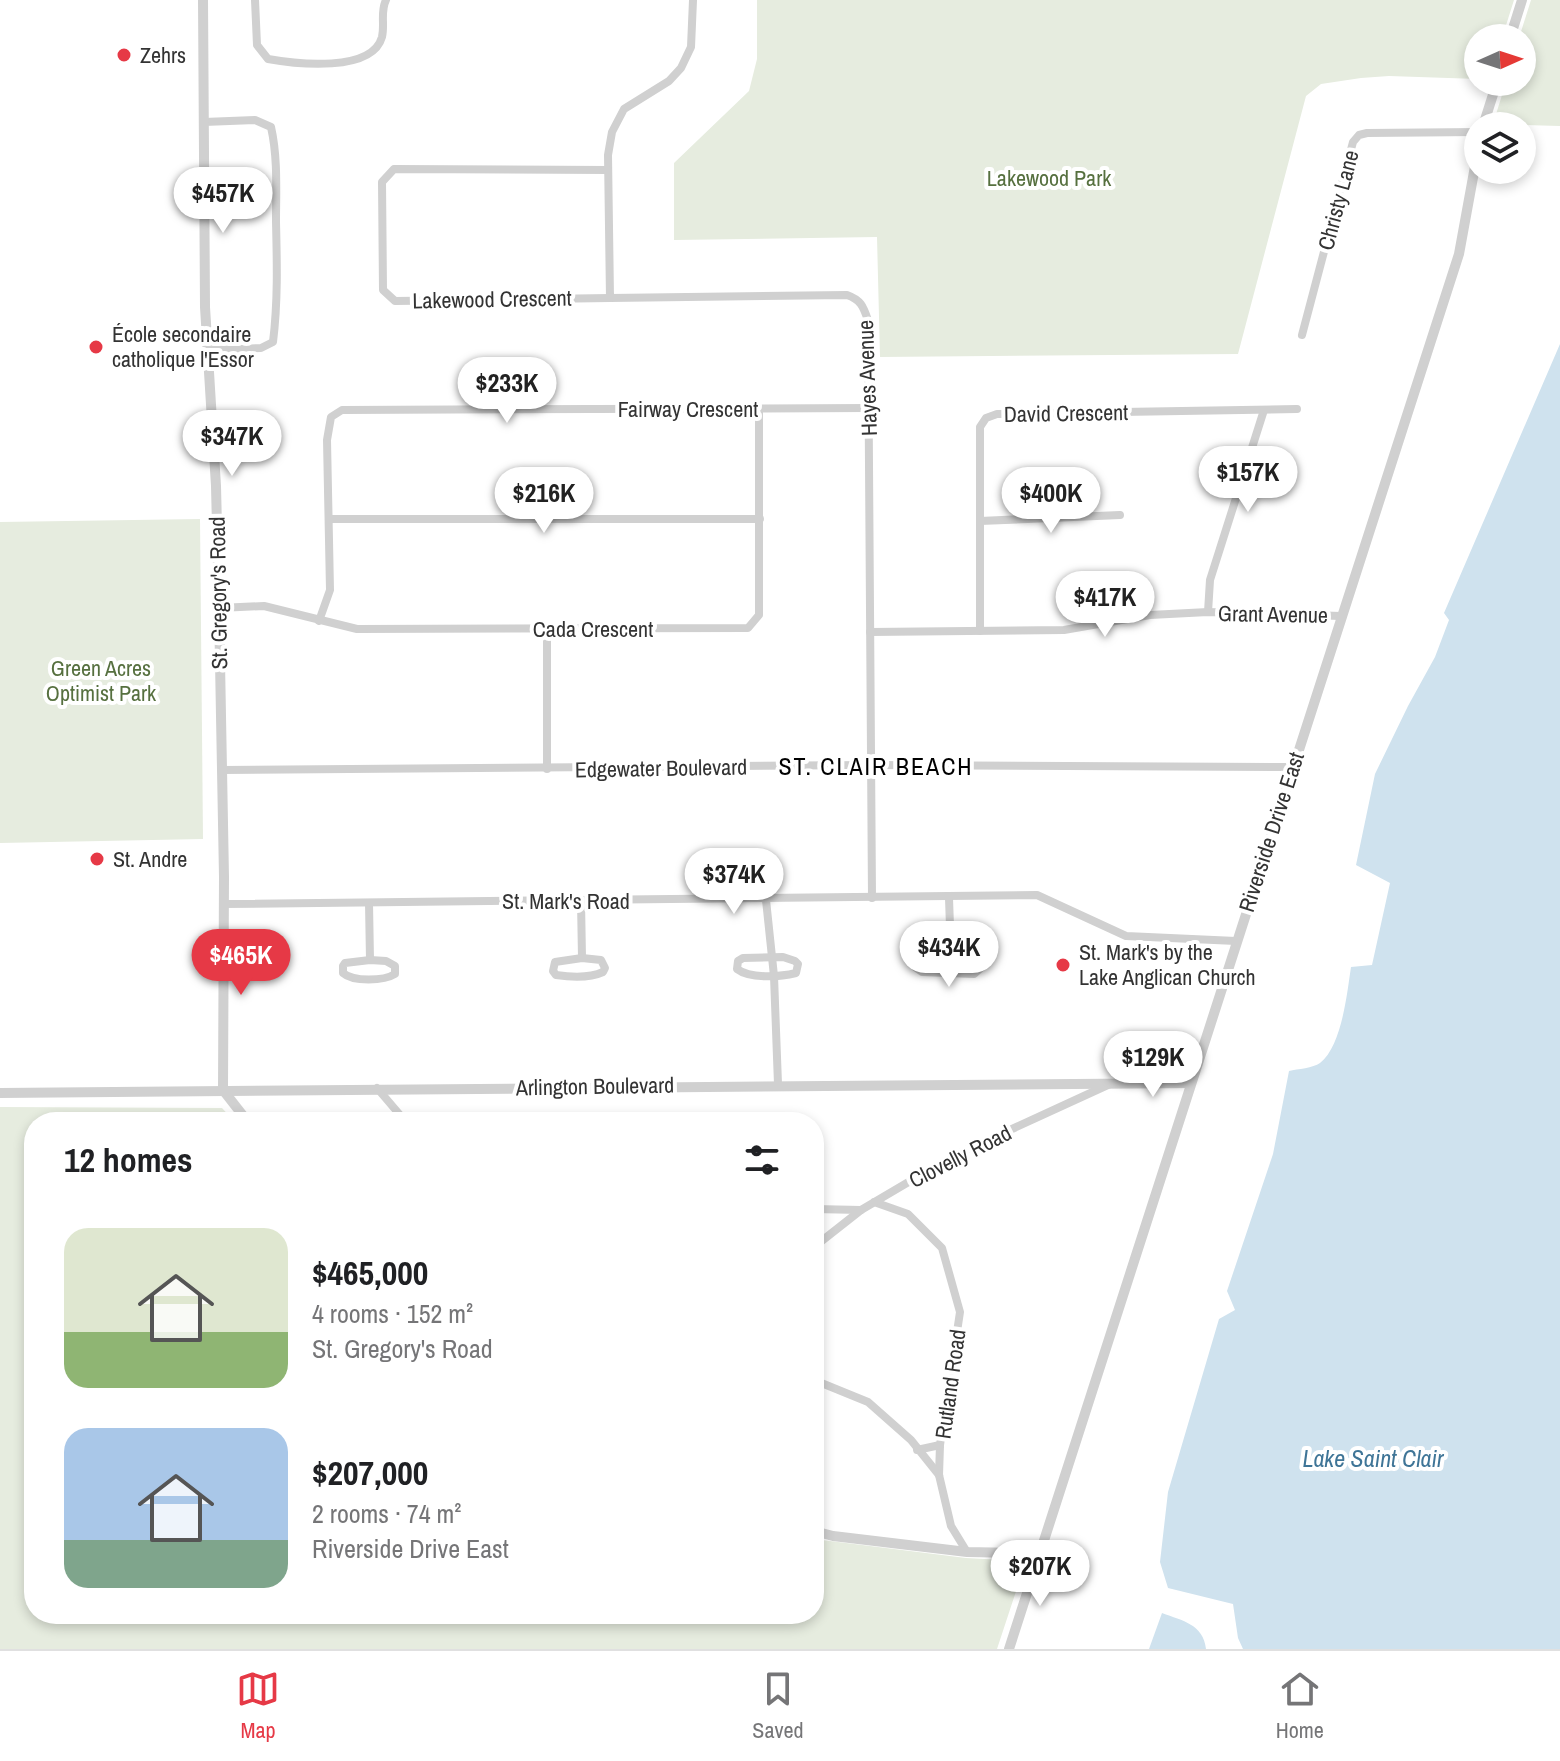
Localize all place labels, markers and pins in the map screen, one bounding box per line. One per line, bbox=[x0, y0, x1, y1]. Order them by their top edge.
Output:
place label: Zehrs bbox=[140, 40, 186, 70]
marker: Zehrs bbox=[115, 46, 133, 64]
pin: $457K bbox=[167, 167, 279, 235]
place label: École secondaire catholique l'Essor bbox=[112, 319, 254, 374]
marker: École secondaire catholique l'Essor bbox=[87, 338, 105, 356]
pin: $233K bbox=[451, 357, 563, 425]
pin: $347K bbox=[176, 410, 288, 478]
pin: $157K bbox=[1192, 446, 1304, 514]
pin: $216K bbox=[488, 467, 600, 535]
pin: $400K bbox=[995, 467, 1107, 535]
pin: $417K bbox=[1049, 571, 1161, 639]
place label: St. Andre bbox=[113, 844, 187, 874]
pin: $374K bbox=[678, 848, 790, 916]
marker: St. Andre bbox=[88, 850, 106, 868]
pin: $434K bbox=[893, 921, 1005, 989]
pin: $465K bbox=[185, 929, 297, 997]
place label: St. Mark's by the Lake Anglican Church bbox=[1079, 937, 1256, 992]
marker: St. Mark's by the Lake Anglican Church bbox=[1054, 956, 1072, 974]
pin: $129K bbox=[1097, 1031, 1209, 1099]
pin: $207K bbox=[984, 1540, 1096, 1608]

